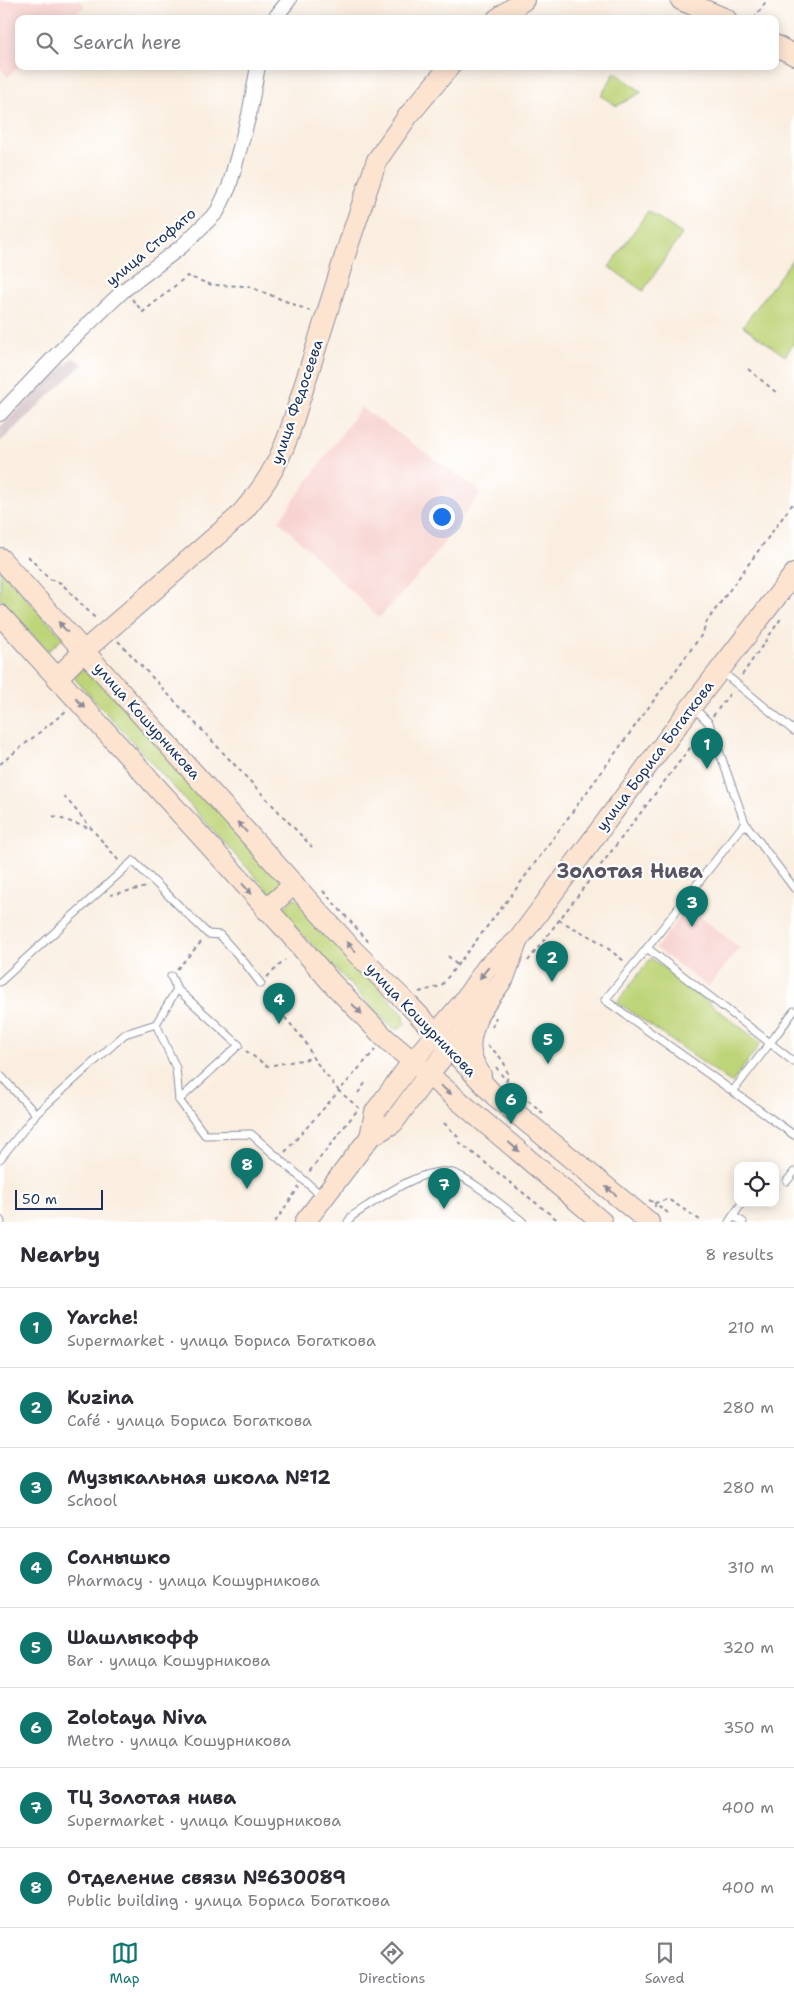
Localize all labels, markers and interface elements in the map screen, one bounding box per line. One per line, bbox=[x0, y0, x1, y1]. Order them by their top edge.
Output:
search box bbox=[15, 15, 779, 70]
icon: search bbox=[33, 29, 61, 57]
text: Search here bbox=[73, 30, 182, 55]
street label: улица Стофато bbox=[102, 203, 200, 291]
street label: улица Федосеева bbox=[266, 336, 328, 467]
your location bbox=[429, 504, 455, 530]
one-way arrow bbox=[57, 622, 69, 634]
street label: улица Кошурникова bbox=[89, 658, 205, 784]
street label: улица Бориса Богаткова bbox=[592, 676, 719, 835]
one-way arrow bbox=[74, 696, 86, 708]
pin: 1 bbox=[691, 728, 723, 769]
one-way arrow bbox=[236, 821, 248, 833]
district label: Золотая Нива bbox=[557, 858, 703, 884]
one-way arrow bbox=[242, 882, 253, 895]
pin: 3 bbox=[676, 886, 708, 927]
one-way arrow bbox=[345, 941, 357, 953]
pin: 2 bbox=[536, 941, 568, 982]
street label: улица Кошурникова bbox=[361, 959, 481, 1082]
one-way arrow bbox=[479, 966, 489, 979]
pin: 4 bbox=[263, 983, 295, 1024]
one-way arrow bbox=[351, 1003, 363, 1015]
pin: 5 bbox=[532, 1023, 564, 1064]
pin: 6 bbox=[495, 1083, 527, 1124]
one-way arrow bbox=[439, 1084, 452, 1095]
one-way arrow bbox=[507, 1141, 520, 1152]
pin: 8 bbox=[231, 1148, 263, 1189]
map controls bbox=[734, 1162, 779, 1207]
button: locate bbox=[734, 1162, 779, 1207]
pin: 7 bbox=[428, 1168, 460, 1209]
one-way arrow bbox=[605, 1186, 618, 1197]
scale bar bbox=[15, 1187, 102, 1210]
text: 50 m bbox=[22, 1190, 57, 1208]
text: Nearby bbox=[20, 1241, 100, 1269]
text: 8 results bbox=[705, 1244, 774, 1265]
text: Yarche! bbox=[67, 1305, 138, 1330]
text: 1 bbox=[32, 1317, 40, 1338]
text: 210 m bbox=[727, 1317, 774, 1338]
text: Supermarket · улица Бориса Богаткова bbox=[67, 1330, 376, 1351]
text: Kuzina bbox=[67, 1385, 134, 1410]
text: 2 bbox=[30, 1397, 42, 1418]
text: 280 m bbox=[722, 1397, 774, 1418]
text: Café · улица Бориса Богаткова bbox=[67, 1410, 312, 1431]
text: Музыкальная школа №12 bbox=[67, 1465, 331, 1490]
text: 3 bbox=[30, 1477, 42, 1498]
text: 280 m bbox=[722, 1477, 774, 1498]
text: School bbox=[67, 1490, 117, 1511]
text: Солнышко bbox=[67, 1545, 171, 1570]
text: 4 bbox=[30, 1557, 42, 1578]
text: 310 m bbox=[727, 1557, 774, 1578]
text: Pharmacy · улица Кошурникова bbox=[67, 1570, 320, 1591]
text: Шашлыкофф bbox=[67, 1625, 198, 1650]
text: 5 bbox=[31, 1637, 41, 1658]
text: 320 m bbox=[723, 1637, 774, 1658]
text: Bar · улица Кошурникова bbox=[67, 1650, 270, 1671]
text: Zolotaya Niva bbox=[67, 1705, 207, 1730]
text: 6 bbox=[30, 1717, 42, 1738]
text: 350 m bbox=[723, 1717, 774, 1738]
text: Metro · улица Кошурникова bbox=[67, 1730, 291, 1751]
text: ТЦ Золотая нива bbox=[67, 1785, 236, 1810]
text: 7 bbox=[30, 1797, 42, 1818]
text: 400 m bbox=[721, 1797, 774, 1818]
text: Supermarket · улица Кошурникова bbox=[67, 1810, 341, 1831]
text: Отделение связи №630089 bbox=[67, 1865, 346, 1890]
text: 8 bbox=[30, 1877, 42, 1898]
text: 400 m bbox=[721, 1877, 774, 1898]
text: Public building · улица Бориса Богаткова bbox=[67, 1890, 390, 1911]
tab: Map bbox=[110, 1939, 140, 1987]
tab: Directions bbox=[359, 1939, 425, 1987]
tab: Saved bbox=[645, 1939, 684, 1987]

